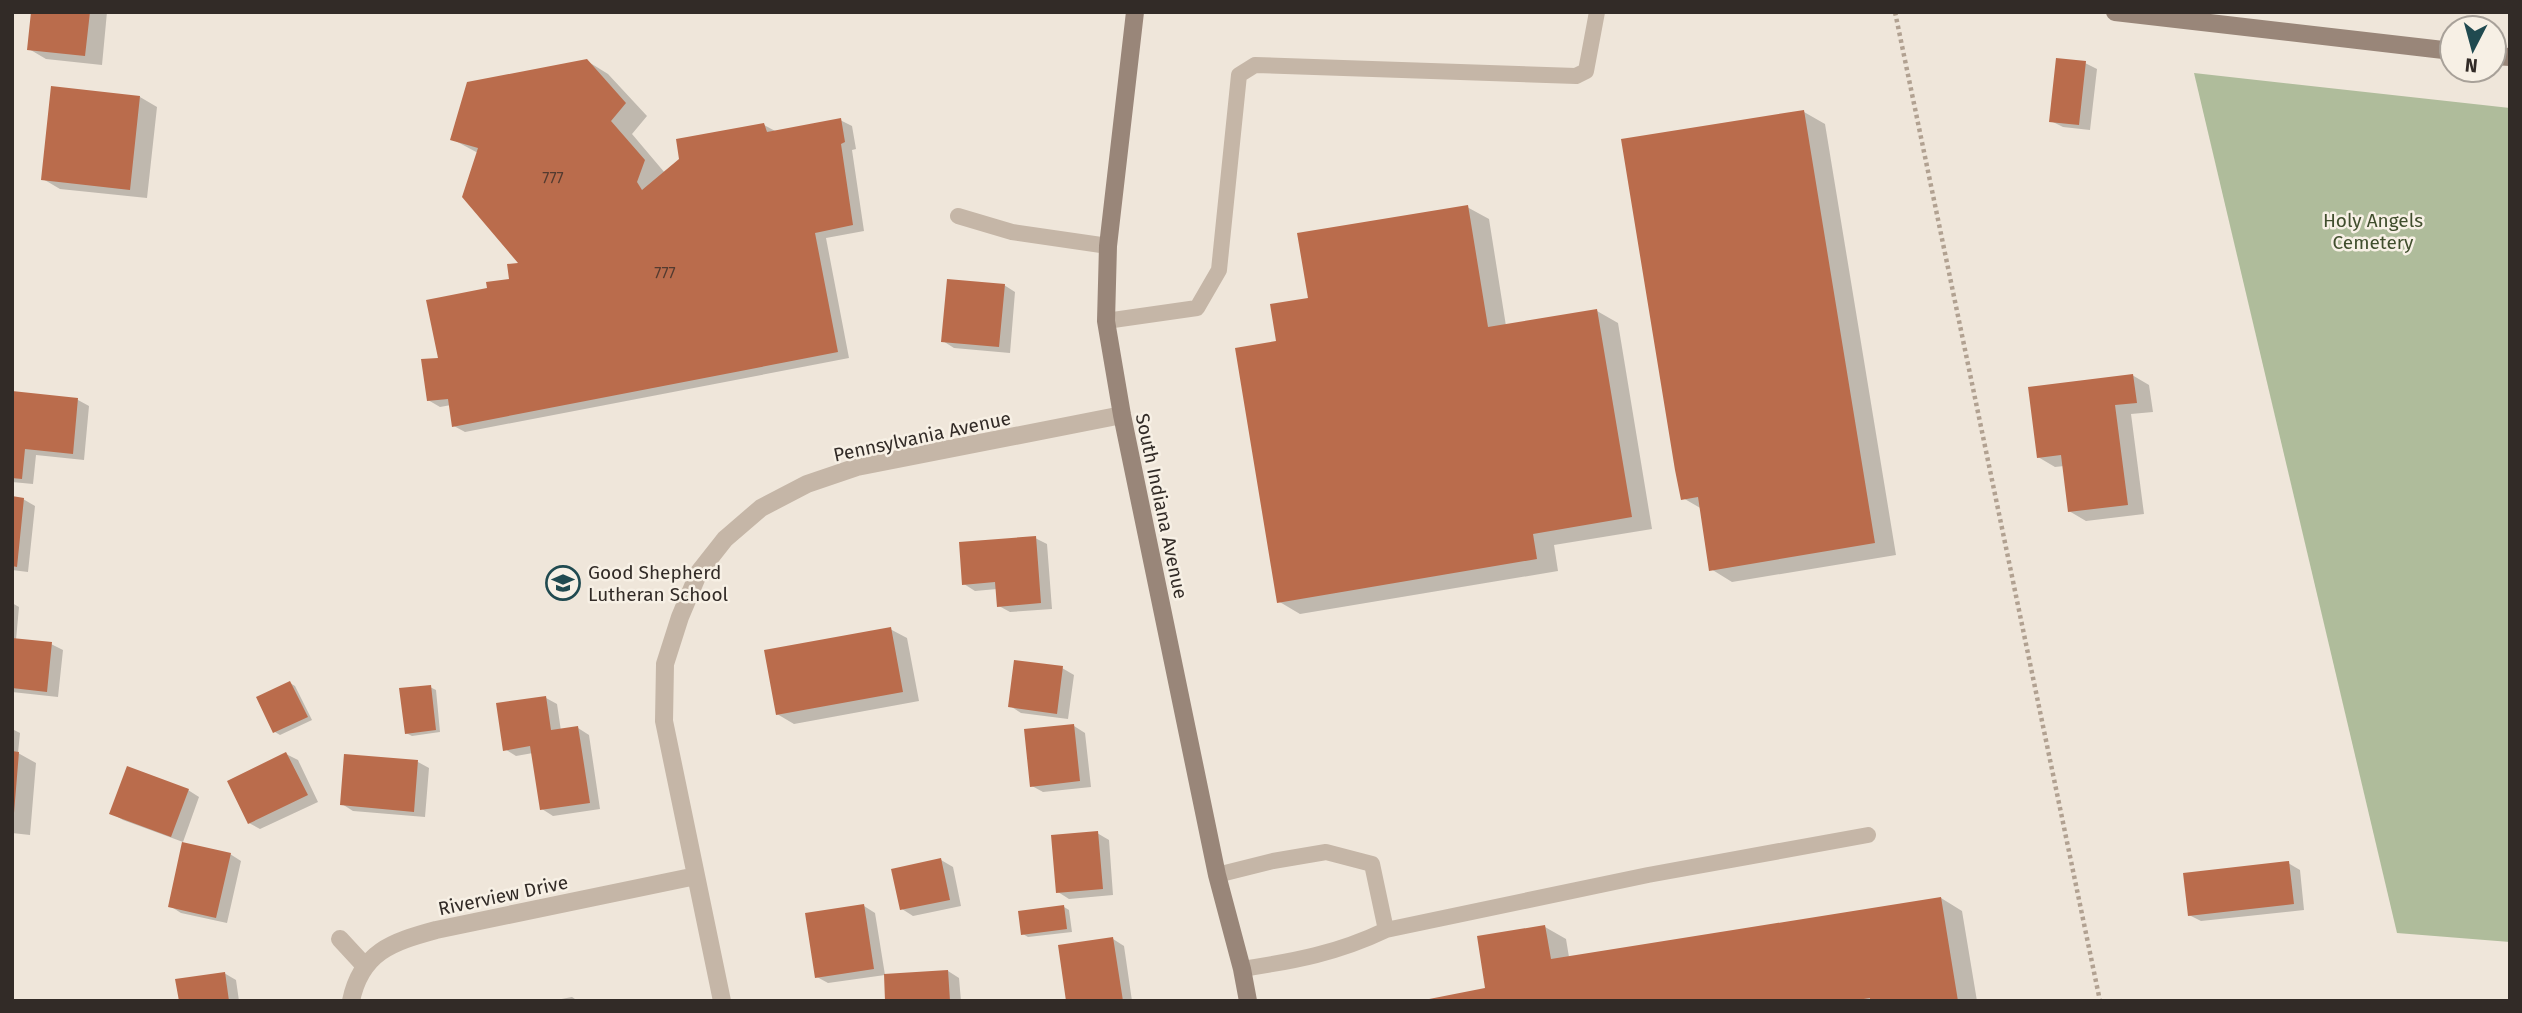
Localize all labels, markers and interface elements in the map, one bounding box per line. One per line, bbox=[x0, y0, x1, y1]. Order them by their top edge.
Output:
north arrow bbox=[2438, 14, 2508, 84]
text: N bbox=[2464, 53, 2479, 78]
house number: 777 bbox=[542, 169, 564, 188]
park label: Holy Angels Cemetery bbox=[2323, 209, 2423, 254]
house number: 777 bbox=[654, 264, 676, 283]
street label: Pennsylvania Avenue bbox=[831, 406, 1013, 467]
street label: South Indiana Avenue bbox=[1131, 411, 1192, 601]
place label: Good Shepherd Lutheran School bbox=[588, 561, 729, 606]
school or university icon: Good Shepherd Lutheran School bbox=[544, 564, 582, 602]
street label: Riverview Drive bbox=[436, 871, 570, 920]

